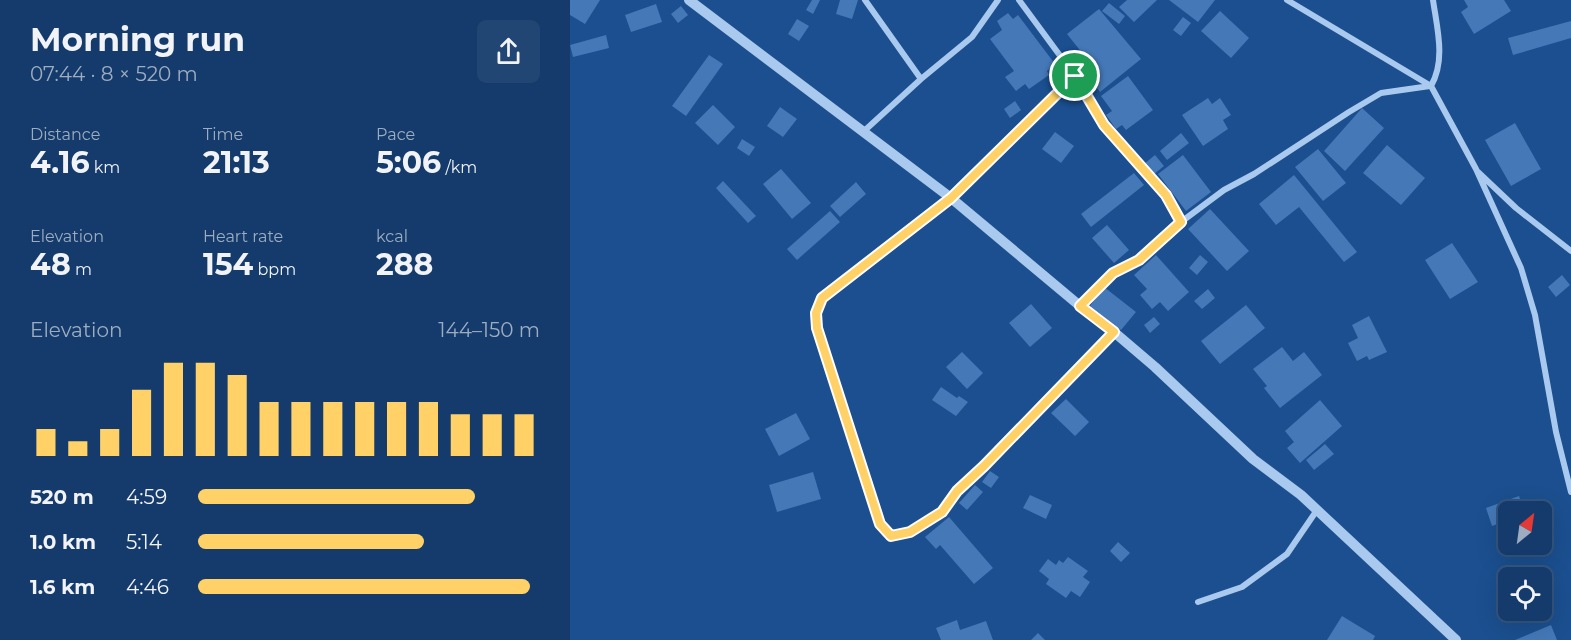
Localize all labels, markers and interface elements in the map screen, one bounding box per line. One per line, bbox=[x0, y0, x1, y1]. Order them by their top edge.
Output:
text: Morning run bbox=[30, 19, 245, 59]
button: share bbox=[477, 20, 540, 83]
pin bbox=[1049, 50, 1100, 101]
icon: arrive bbox=[1058, 59, 1091, 92]
text: 07:44 · 8 × 520 m bbox=[30, 62, 198, 86]
text: Distance bbox=[30, 125, 100, 144]
text: Time bbox=[203, 125, 243, 144]
text: Pace bbox=[376, 125, 415, 144]
text: 4.16 bbox=[30, 144, 90, 181]
text: 21:13 bbox=[203, 144, 270, 181]
text: 5:06 bbox=[376, 144, 441, 181]
text: km bbox=[90, 158, 120, 177]
text: /km bbox=[441, 158, 477, 177]
text: Elevation bbox=[30, 227, 104, 246]
text: Heart rate bbox=[203, 227, 283, 246]
text: kcal bbox=[376, 227, 408, 246]
text: 48 bbox=[30, 246, 71, 283]
text: 154 bbox=[203, 246, 253, 283]
text: 288 bbox=[376, 246, 433, 283]
text: m bbox=[71, 260, 92, 279]
text: bpm bbox=[253, 260, 296, 279]
text: Elevation bbox=[30, 318, 122, 342]
text: 144–150 m bbox=[438, 318, 540, 342]
text: 520 m bbox=[30, 485, 94, 509]
text: 4:59 bbox=[126, 485, 167, 509]
north arrow bbox=[1498, 501, 1552, 555]
map controls bbox=[1498, 501, 1552, 621]
text: 1.0 km bbox=[30, 530, 96, 554]
text: 5:14 bbox=[126, 530, 162, 554]
button: locate bbox=[1498, 567, 1552, 621]
text: 1.6 km bbox=[30, 575, 95, 599]
text: 4:46 bbox=[126, 575, 169, 599]

